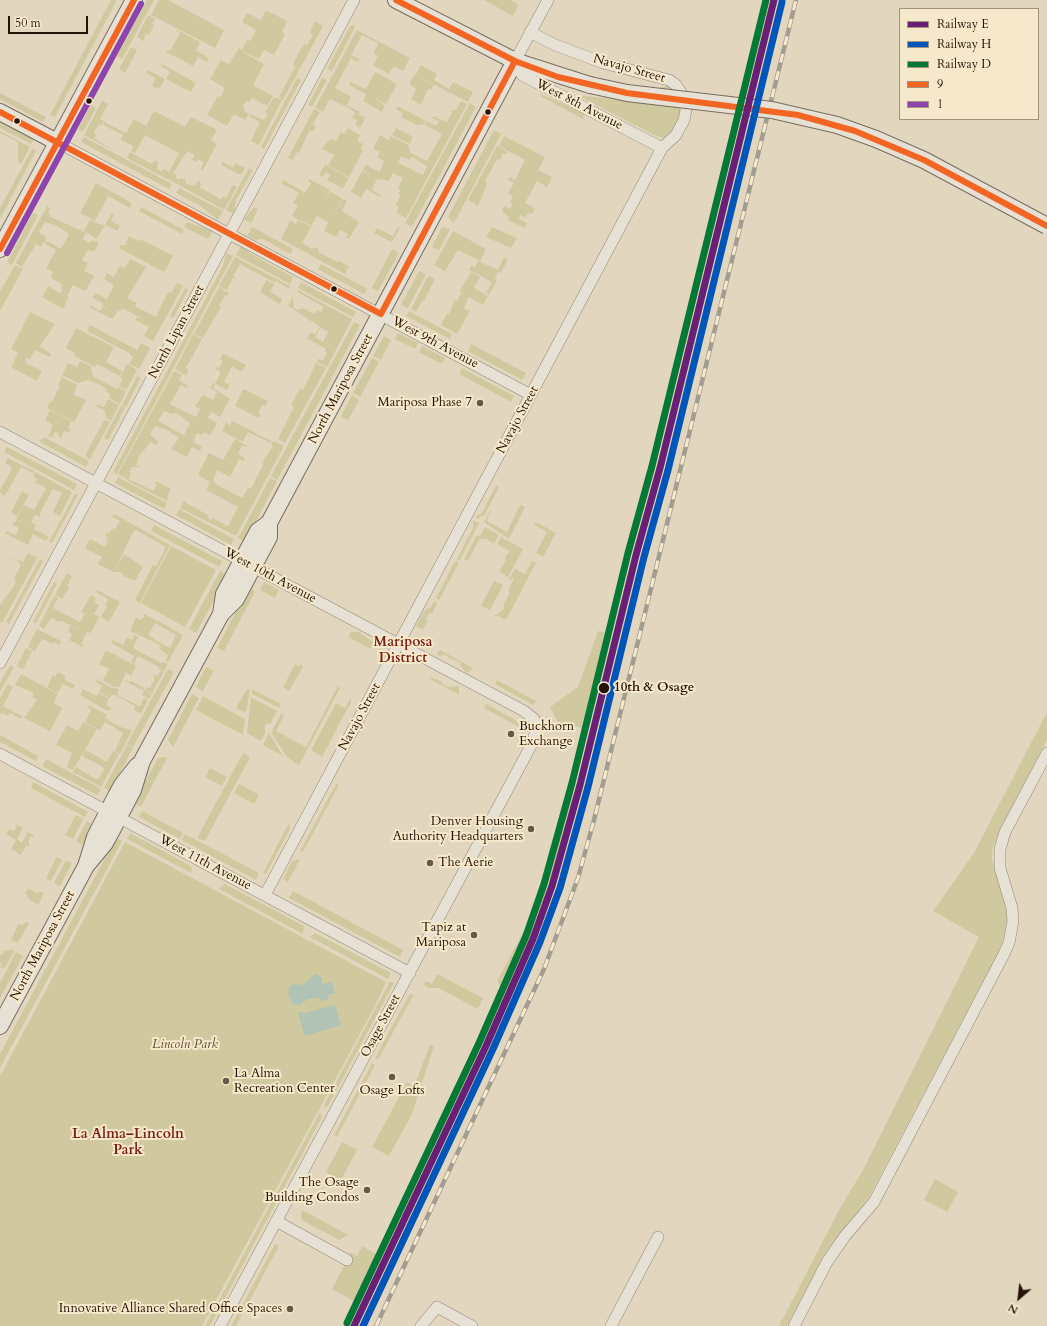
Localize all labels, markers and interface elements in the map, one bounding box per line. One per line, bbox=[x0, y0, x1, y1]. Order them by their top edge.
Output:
scale bar bbox=[10, 8, 90, 34]
legend bbox=[899, 8, 1039, 120]
text: 50 m bbox=[15, 15, 41, 31]
text: Railway E bbox=[937, 16, 989, 32]
text: Railway H bbox=[937, 36, 991, 52]
street label: Navajo Street bbox=[591, 51, 667, 87]
text: Railway D bbox=[937, 56, 991, 72]
street label: West 8th Avenue bbox=[533, 76, 625, 134]
text: 9 bbox=[937, 76, 943, 92]
unlabelled marker bbox=[84, 96, 94, 106]
text: 1 bbox=[937, 96, 943, 112]
unlabelled marker bbox=[483, 107, 493, 117]
unlabelled marker bbox=[12, 116, 22, 126]
street label: North Lipan Street bbox=[146, 283, 208, 381]
unlabelled marker bbox=[329, 284, 339, 294]
street label: West 9th Avenue bbox=[389, 314, 481, 372]
street label: North Mariposa Street bbox=[305, 331, 377, 447]
street label: Navajo Street bbox=[494, 384, 542, 456]
place label: Mariposa Phase 7 bbox=[377, 395, 472, 411]
marker: Mariposa Phase 7 bbox=[475, 398, 485, 408]
street label: West 10th Avenue bbox=[221, 545, 319, 607]
district label: Mariposa District bbox=[374, 635, 432, 668]
place label: 10th & Osage bbox=[614, 680, 694, 696]
street label: Navajo Street bbox=[336, 681, 384, 753]
marker: 10th & Osage bbox=[597, 681, 611, 695]
place label: Buckhorn Exchange bbox=[519, 719, 574, 750]
marker: Buckhorn Exchange bbox=[506, 729, 516, 739]
place label: Denver Housing Authority Headquarters bbox=[393, 814, 523, 845]
marker: Denver Housing Authority Headquarters bbox=[526, 824, 536, 834]
street label: West 11th Avenue bbox=[156, 832, 254, 894]
place label: The Aerie bbox=[438, 855, 494, 871]
marker: The Aerie bbox=[425, 858, 435, 868]
street label: North Mariposa Street bbox=[7, 888, 79, 1004]
place label: Tapiz at Mariposa bbox=[416, 920, 466, 951]
marker: Tapiz at Mariposa bbox=[469, 930, 479, 940]
street label: Osage Street bbox=[358, 992, 404, 1060]
park label: Lincoln Park bbox=[152, 1037, 218, 1053]
place label: La Alma Recreation Center bbox=[234, 1066, 335, 1097]
marker: Osage Lofts bbox=[387, 1072, 397, 1082]
marker: La Alma Recreation Center bbox=[221, 1076, 231, 1086]
place label: Osage Lofts bbox=[359, 1083, 425, 1099]
district label: La Alma–Lincoln Park bbox=[72, 1127, 184, 1160]
place label: The Osage Building Condos bbox=[265, 1175, 359, 1206]
marker: The Osage Building Condos bbox=[362, 1185, 372, 1195]
north arrow bbox=[999, 1278, 1039, 1318]
text: N bbox=[1005, 1300, 1021, 1318]
place label: Innovative Alliance Shared Office Spaces bbox=[59, 1301, 282, 1317]
marker: Innovative Alliance Shared Office Spaces bbox=[285, 1304, 295, 1314]

